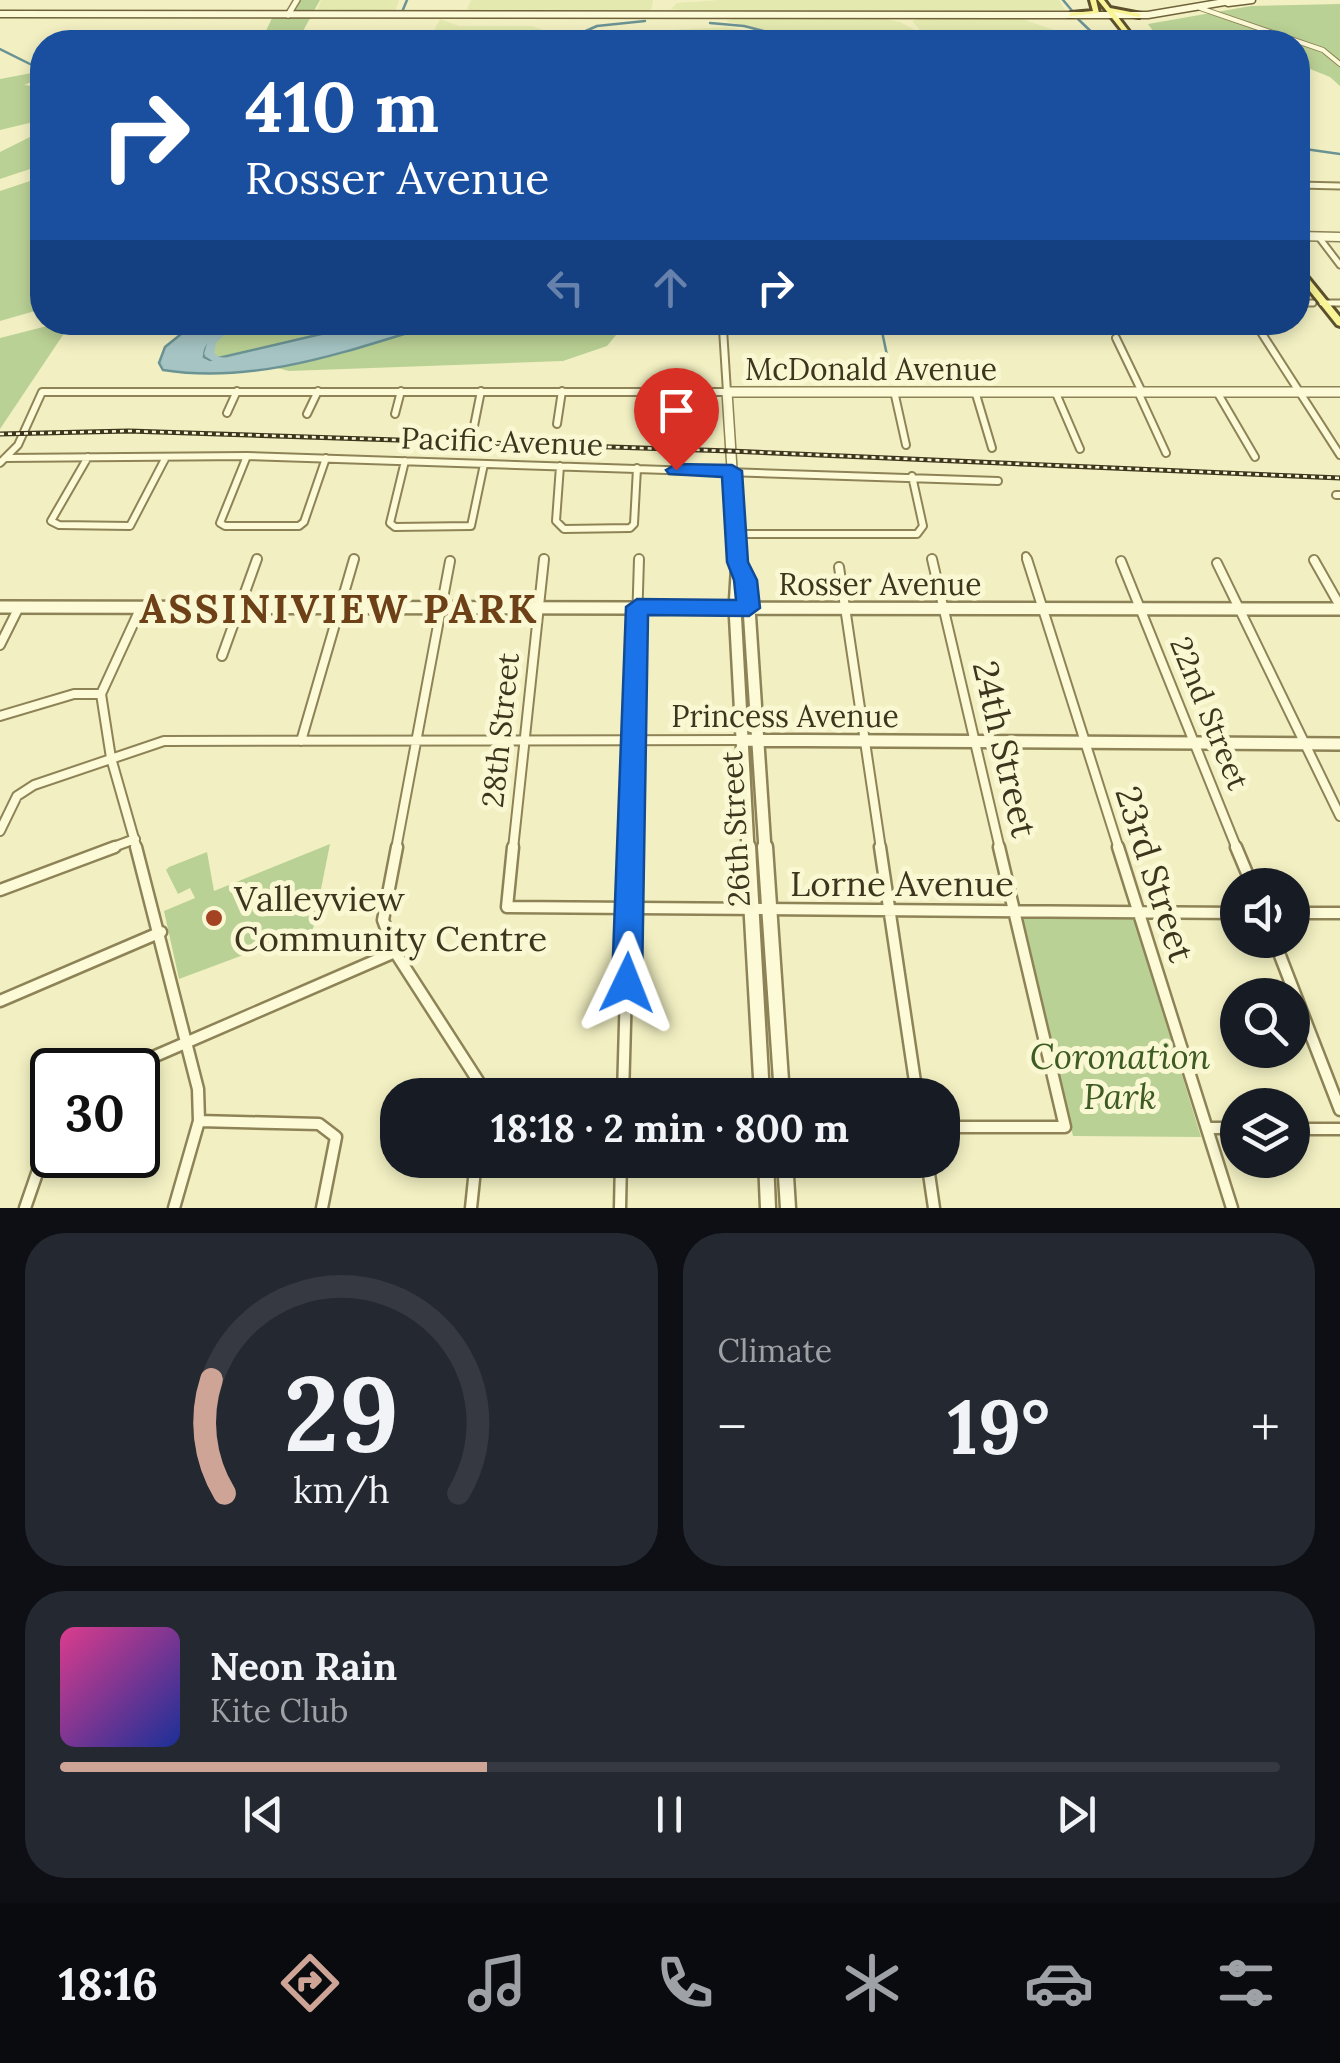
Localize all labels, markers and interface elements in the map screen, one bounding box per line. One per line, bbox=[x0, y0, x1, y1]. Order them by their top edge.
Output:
text: 410 m bbox=[245, 62, 439, 151]
icon: right bbox=[80, 70, 210, 200]
text: Rosser Avenue bbox=[245, 149, 549, 206]
icon: left bbox=[538, 260, 593, 315]
icon: ahead bbox=[643, 260, 698, 315]
icon: right bbox=[748, 260, 803, 315]
street label: McDonald Avenue bbox=[745, 350, 997, 388]
pin bbox=[634, 368, 719, 471]
icon: arrive bbox=[649, 383, 704, 438]
street label: Pacific Avenue bbox=[400, 418, 604, 464]
street label: Rosser Avenue bbox=[779, 565, 981, 603]
district label: ASSINIVIEW PARK bbox=[139, 583, 539, 634]
street label: 22nd Street bbox=[1162, 631, 1258, 795]
street label: 28th Street bbox=[473, 650, 527, 809]
street label: 24th Street bbox=[963, 656, 1047, 842]
street label: Princess Avenue bbox=[671, 697, 899, 735]
street label: 26th Street bbox=[712, 750, 758, 908]
street label: 23rd Street bbox=[1105, 780, 1205, 968]
street label: Lorne Avenue bbox=[790, 861, 1014, 906]
map controls bbox=[1220, 868, 1310, 1178]
button: sound bbox=[1220, 868, 1310, 958]
place label: Valleyview Community Centre bbox=[233, 876, 547, 961]
marker: Valleyview Community Centre bbox=[203, 907, 225, 929]
position arrow bbox=[575, 931, 679, 1035]
button: search bbox=[1220, 978, 1310, 1068]
park label: Coronation Park bbox=[1030, 1034, 1211, 1119]
speed limit sign: 30 bbox=[30, 1048, 160, 1178]
button: layers bbox=[1220, 1088, 1310, 1178]
text: 18:18 · 2 min · 800 m bbox=[491, 1104, 849, 1152]
text: Climate bbox=[718, 1330, 832, 1371]
text: 29 bbox=[284, 1346, 399, 1479]
text: 19° bbox=[948, 1379, 1050, 1475]
text: − bbox=[718, 1392, 747, 1462]
text: + bbox=[1251, 1392, 1280, 1462]
text: km/h bbox=[293, 1467, 390, 1513]
text: Neon Rain bbox=[210, 1642, 397, 1690]
text: Kite Club bbox=[210, 1690, 348, 1731]
icon: previous bbox=[236, 1787, 291, 1842]
icon: pause bbox=[642, 1787, 697, 1842]
icon: next bbox=[1049, 1787, 1104, 1842]
icon: directions bbox=[275, 1948, 345, 2018]
icon: music bbox=[462, 1948, 532, 2018]
icon: phone bbox=[650, 1948, 720, 2018]
icon: climate bbox=[837, 1948, 907, 2018]
icon: car bbox=[1024, 1948, 1094, 2018]
icon: filters bbox=[1211, 1948, 1281, 2018]
text: 18:16 bbox=[59, 1955, 158, 2012]

